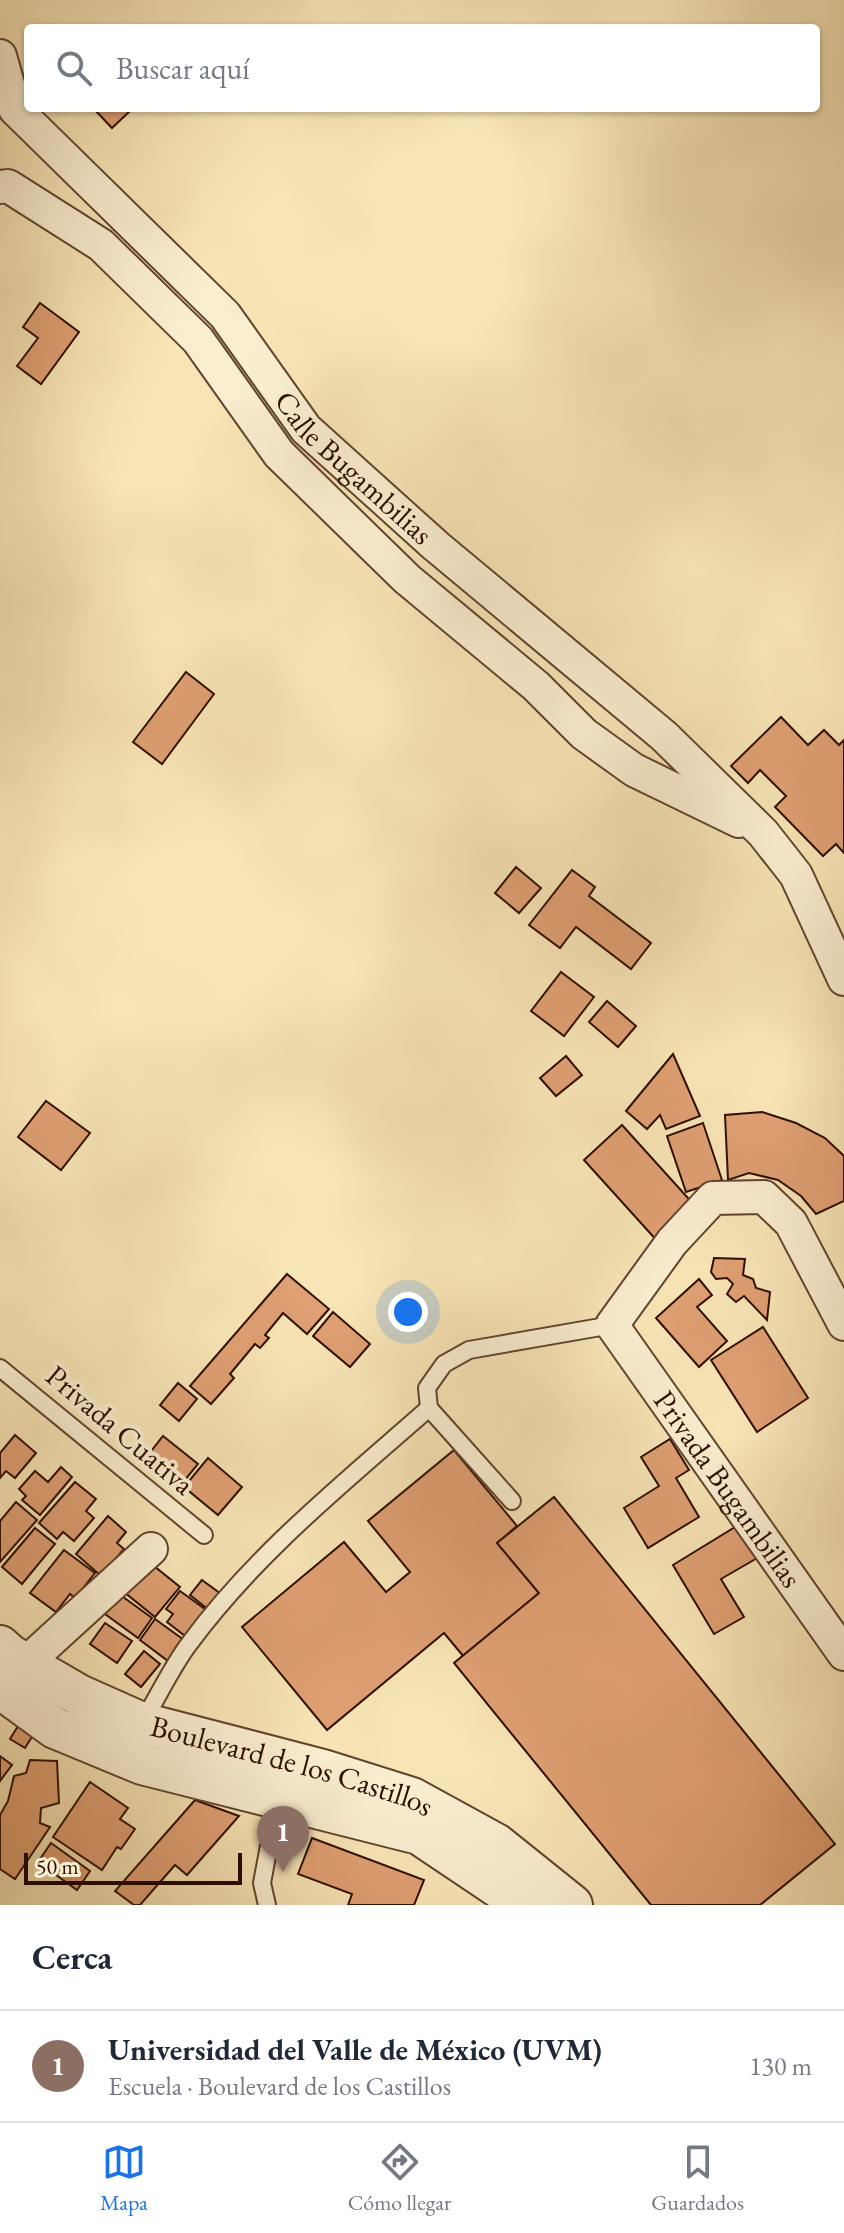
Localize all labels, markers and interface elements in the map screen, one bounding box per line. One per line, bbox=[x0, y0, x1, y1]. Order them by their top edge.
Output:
search box bbox=[24, 24, 820, 112]
icon: search bbox=[52, 46, 96, 90]
text: Buscar aquí bbox=[116, 49, 250, 88]
street label: Calle Bugambilias bbox=[266, 383, 441, 553]
your location bbox=[388, 1292, 428, 1332]
street label: Privada Cuativa bbox=[38, 1356, 203, 1503]
street label: Privada Bugambilias bbox=[645, 1383, 811, 1595]
street label: Boulevard de los Castillos bbox=[147, 1706, 441, 1825]
pin: 1 bbox=[257, 1806, 309, 1872]
scale bar bbox=[24, 1849, 242, 1885]
text: 50 m bbox=[36, 1852, 79, 1881]
text: Cerca bbox=[32, 1935, 112, 1979]
text: Universidad del Valle de México (UVM) bbox=[108, 2030, 602, 2069]
text: 1 bbox=[51, 2049, 65, 2083]
text: 130 m bbox=[749, 2049, 812, 2083]
text: Escuela · Boulevard de los Castillos bbox=[108, 2069, 451, 2103]
tab: Mapa bbox=[100, 2140, 148, 2217]
tab: Cómo llegar bbox=[348, 2140, 451, 2217]
tab: Guardados bbox=[651, 2140, 744, 2217]

